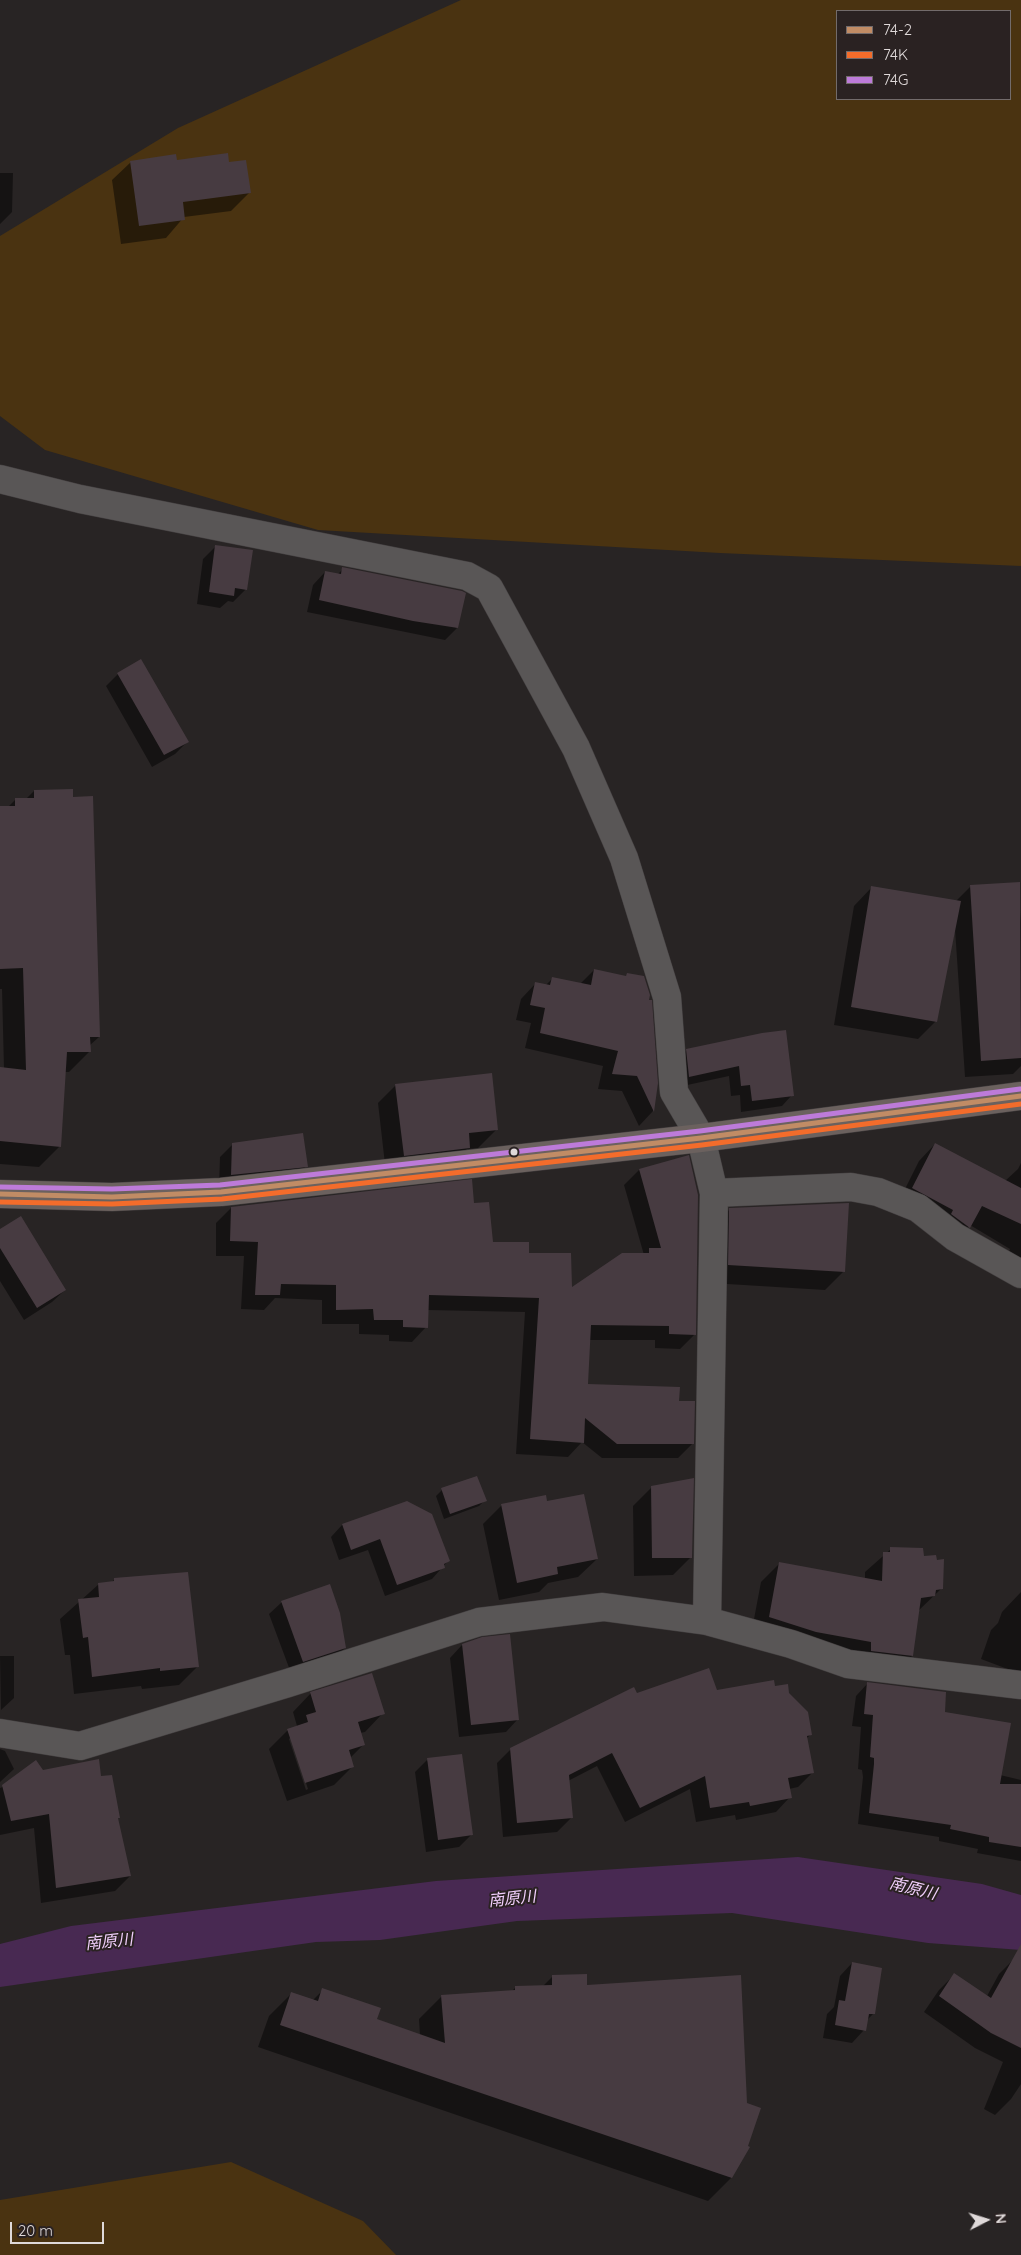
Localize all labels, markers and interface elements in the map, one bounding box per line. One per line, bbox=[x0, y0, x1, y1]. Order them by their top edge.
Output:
legend bbox=[836, 10, 1011, 100]
text: 74-2 bbox=[883, 20, 912, 39]
text: 74K bbox=[883, 45, 908, 64]
text: 74G bbox=[883, 70, 908, 89]
unlabelled marker bbox=[509, 1147, 519, 1157]
water label: 南原川 bbox=[887, 1874, 939, 1904]
water label: 南原川 bbox=[487, 1887, 537, 1911]
water label: 南原川 bbox=[84, 1930, 134, 1954]
north arrow bbox=[961, 2195, 1011, 2245]
scale bar bbox=[12, 2212, 106, 2244]
text: N bbox=[992, 2213, 1010, 2225]
text: 20 m bbox=[18, 2221, 53, 2240]

